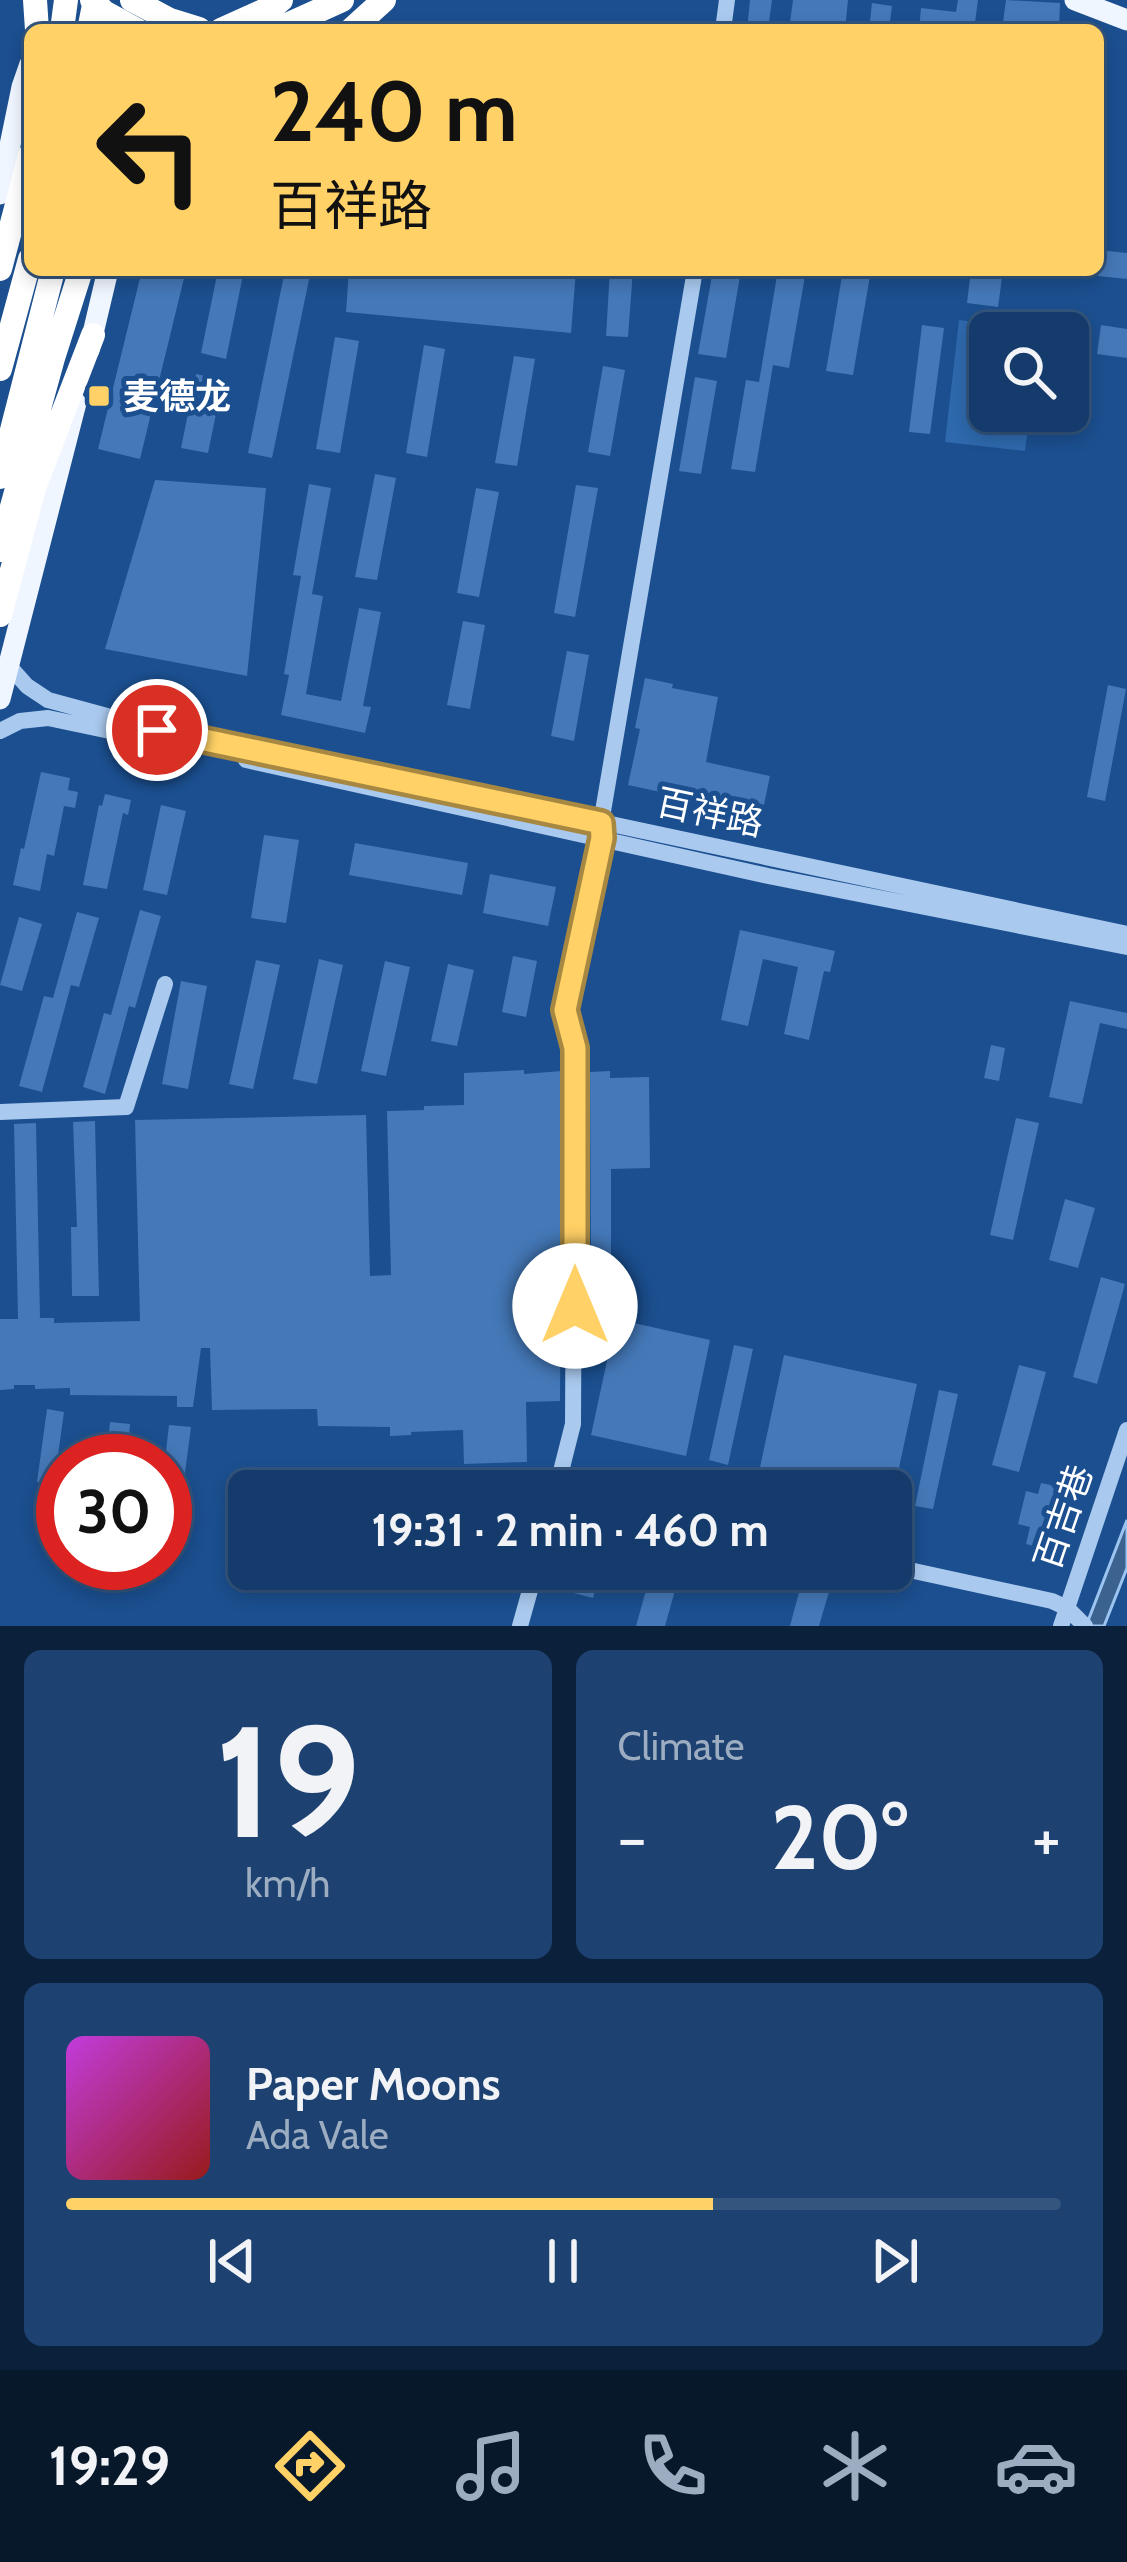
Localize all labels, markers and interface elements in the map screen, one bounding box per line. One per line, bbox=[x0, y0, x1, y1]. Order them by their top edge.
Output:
text: 240 m bbox=[270, 60, 518, 162]
icon: left bbox=[72, 72, 228, 228]
text: 百祥路 bbox=[270, 173, 432, 239]
map controls bbox=[969, 312, 1089, 432]
button: search bbox=[969, 312, 1089, 432]
place label: 麦德龙 bbox=[123, 374, 231, 418]
marker: 麦德龙 bbox=[86, 383, 112, 409]
pin bbox=[106, 679, 208, 781]
icon: arrive bbox=[124, 697, 190, 763]
street label: 百祥路 bbox=[653, 779, 767, 845]
position arrow bbox=[512, 1243, 638, 1369]
speed limit sign: 30 bbox=[36, 1434, 192, 1590]
street label: 百吉巷 bbox=[1025, 1459, 1101, 1575]
text: 19:31 · 2 min · 460 m bbox=[371, 1503, 769, 1557]
text: 19 bbox=[215, 1686, 360, 1876]
text: Climate bbox=[618, 1722, 744, 1770]
text: 20° bbox=[771, 1782, 908, 1892]
text: − bbox=[618, 1797, 647, 1878]
text: + bbox=[1032, 1797, 1061, 1878]
text: km/h bbox=[245, 1859, 330, 1907]
text: Paper Moons bbox=[246, 2057, 501, 2111]
text: Ada Vale bbox=[246, 2111, 389, 2159]
icon: previous bbox=[199, 2228, 265, 2294]
icon: pause bbox=[530, 2228, 596, 2294]
icon: next bbox=[862, 2228, 928, 2294]
icon: directions bbox=[268, 2424, 352, 2508]
icon: music bbox=[449, 2424, 533, 2508]
icon: phone bbox=[631, 2424, 715, 2508]
icon: climate bbox=[813, 2424, 897, 2508]
icon: car bbox=[994, 2424, 1078, 2508]
text: 19:29 bbox=[49, 2433, 170, 2499]

